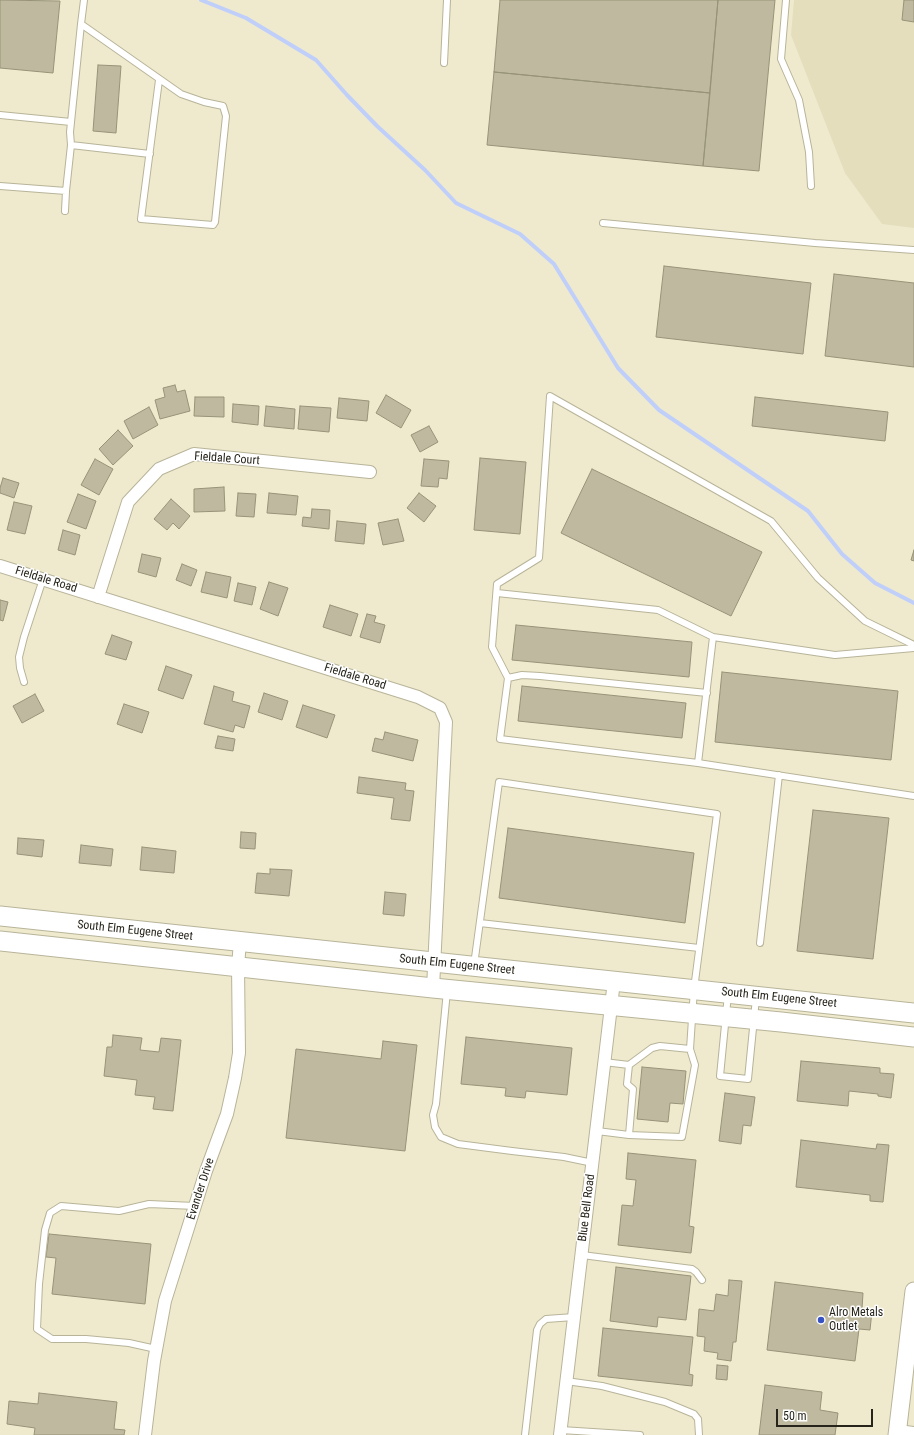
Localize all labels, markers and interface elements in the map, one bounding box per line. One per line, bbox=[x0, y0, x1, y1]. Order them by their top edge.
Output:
street label: Fieldale Court bbox=[194, 450, 260, 468]
street label: Fieldale Road bbox=[13, 564, 79, 596]
street label: Fieldale Road bbox=[322, 661, 388, 693]
street label: South Elm Eugene Street bbox=[76, 918, 194, 944]
street label: South Elm Eugene Street bbox=[398, 952, 516, 978]
street label: South Elm Eugene Street bbox=[720, 985, 838, 1011]
street label: Evander Drive bbox=[184, 1156, 218, 1222]
street label: Blue Bell Road bbox=[576, 1173, 598, 1243]
place label: Alro Metals Outlet bbox=[829, 1306, 883, 1334]
marker: Alro Metals Outlet bbox=[816, 1315, 826, 1325]
scale bar bbox=[778, 1401, 875, 1427]
text: 50 m bbox=[783, 1409, 807, 1423]

